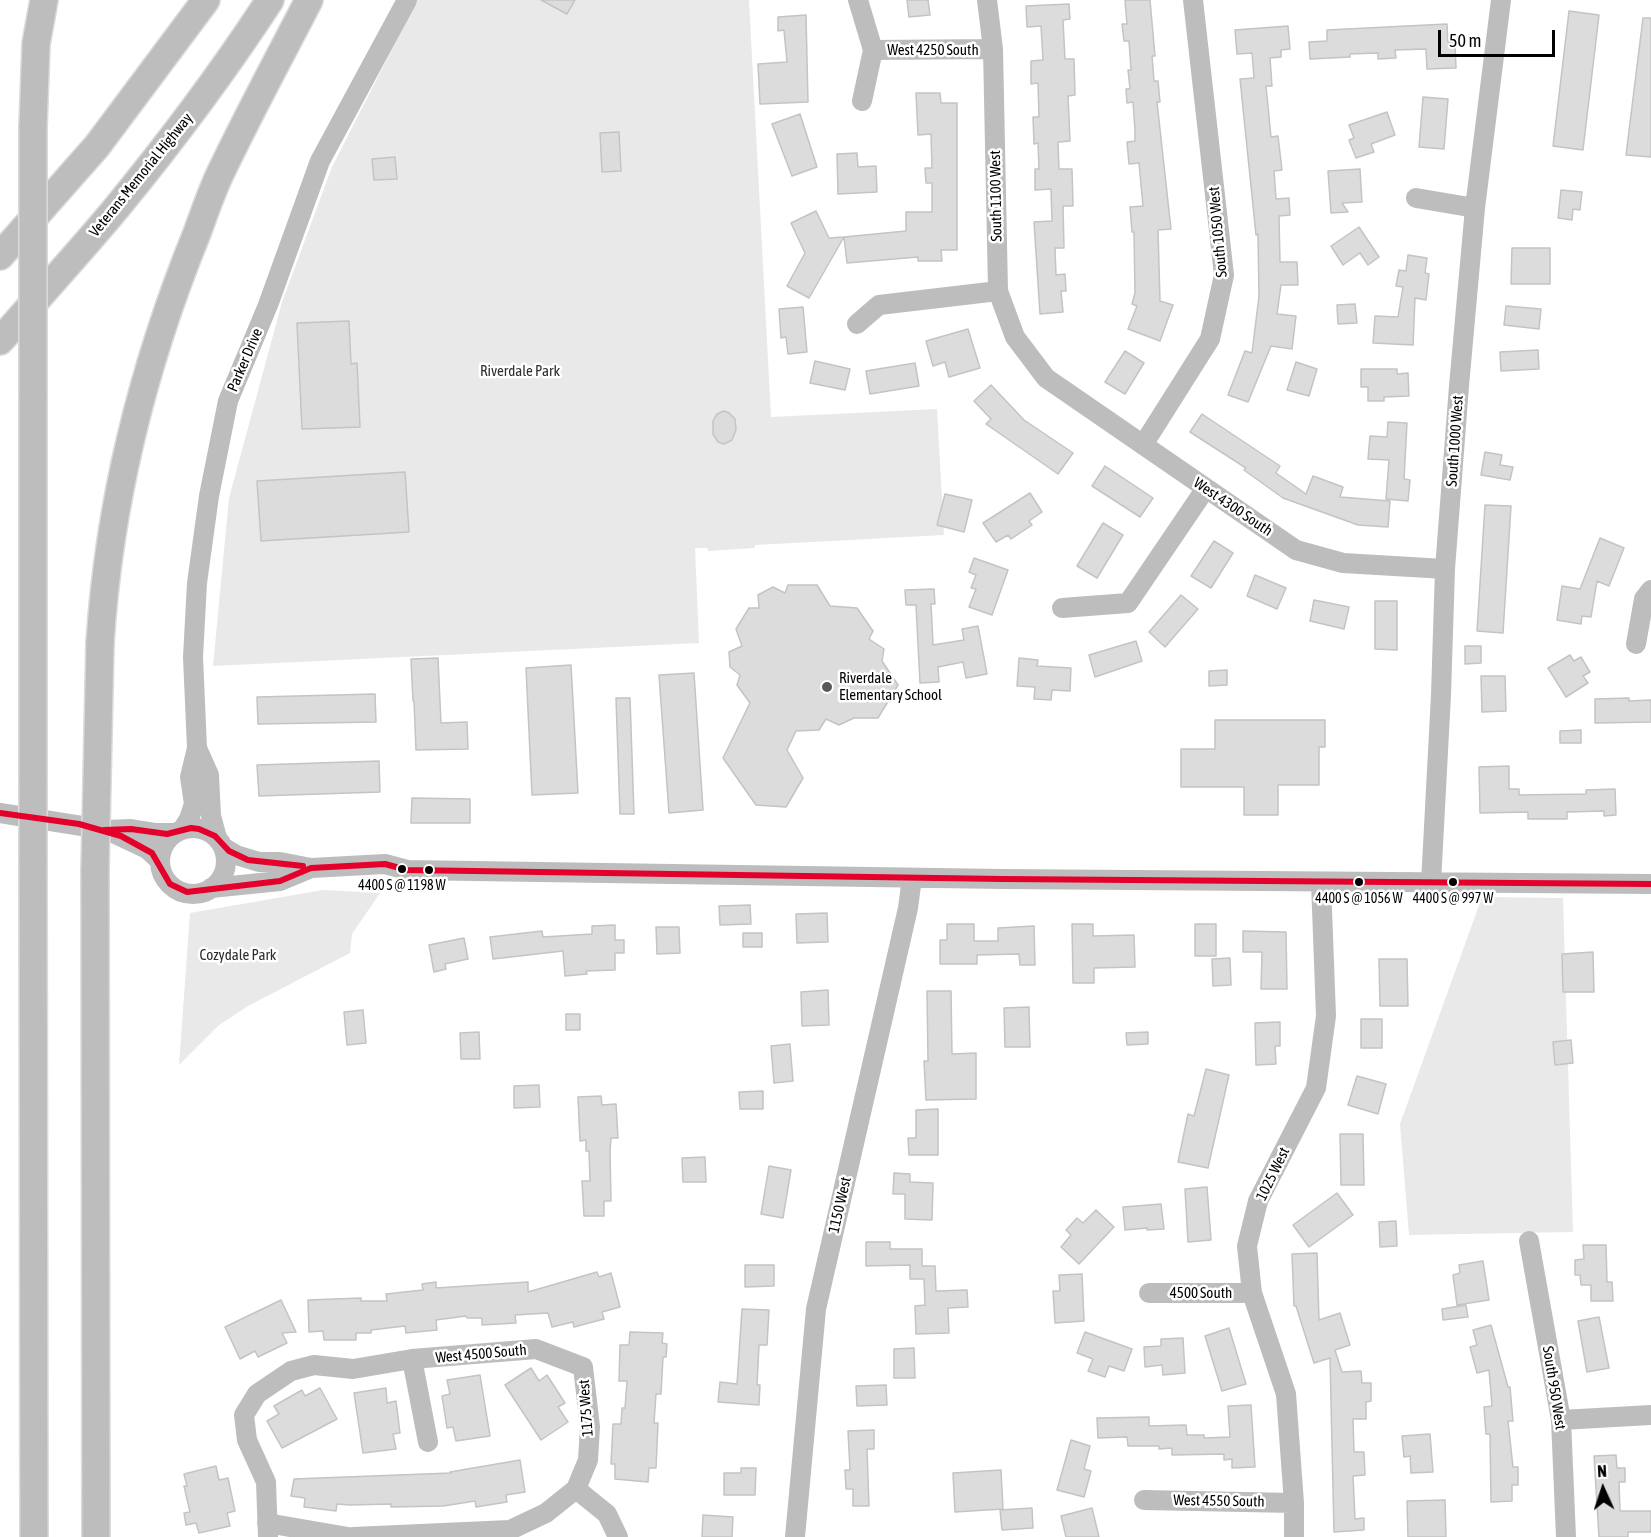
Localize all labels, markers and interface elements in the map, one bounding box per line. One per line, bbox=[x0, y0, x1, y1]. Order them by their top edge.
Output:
scale bar bbox=[1441, 18, 1558, 56]
text: 50 m bbox=[1449, 30, 1481, 51]
street label: West 4250 South bbox=[887, 41, 979, 59]
street label: Veterans Memorial Highway bbox=[86, 110, 196, 240]
street label: South 1100 West bbox=[986, 150, 1006, 242]
street label: South 1050 West bbox=[1205, 186, 1231, 278]
street label: Parker Drive bbox=[224, 326, 266, 394]
park label: Riverdale Park bbox=[480, 362, 560, 380]
street label: South 1000 West bbox=[1443, 395, 1467, 487]
street label: West 4300 South bbox=[1190, 474, 1276, 540]
place label: Riverdale Elementary School bbox=[839, 669, 942, 704]
marker: Riverdale Elementary School bbox=[820, 680, 834, 694]
marker: 4400 S @ 1198 W bbox=[396, 863, 408, 875]
unlabelled marker bbox=[423, 864, 435, 876]
marker: 4400 S @ 1056 W bbox=[1353, 876, 1365, 888]
marker: 4400 S @ 997 W bbox=[1447, 876, 1459, 888]
place label: 4400 S @ 1198 W bbox=[358, 878, 446, 894]
place label: 4400 S @ 1056 W bbox=[1315, 891, 1403, 907]
place label: 4400 S @ 997 W bbox=[1413, 891, 1493, 907]
park label: Cozydale Park bbox=[200, 946, 276, 964]
street label: 1025 West bbox=[1252, 1144, 1294, 1204]
street label: 1150 West bbox=[825, 1175, 855, 1235]
street label: 4500 South bbox=[1170, 1284, 1232, 1302]
street label: West 4500 South bbox=[435, 1341, 527, 1367]
street label: South 950 West bbox=[1539, 1345, 1569, 1431]
street label: 1175 West bbox=[575, 1379, 597, 1437]
north arrow bbox=[1573, 1459, 1633, 1519]
text: N bbox=[1597, 1462, 1607, 1480]
street label: West 4550 South bbox=[1173, 1491, 1265, 1511]

